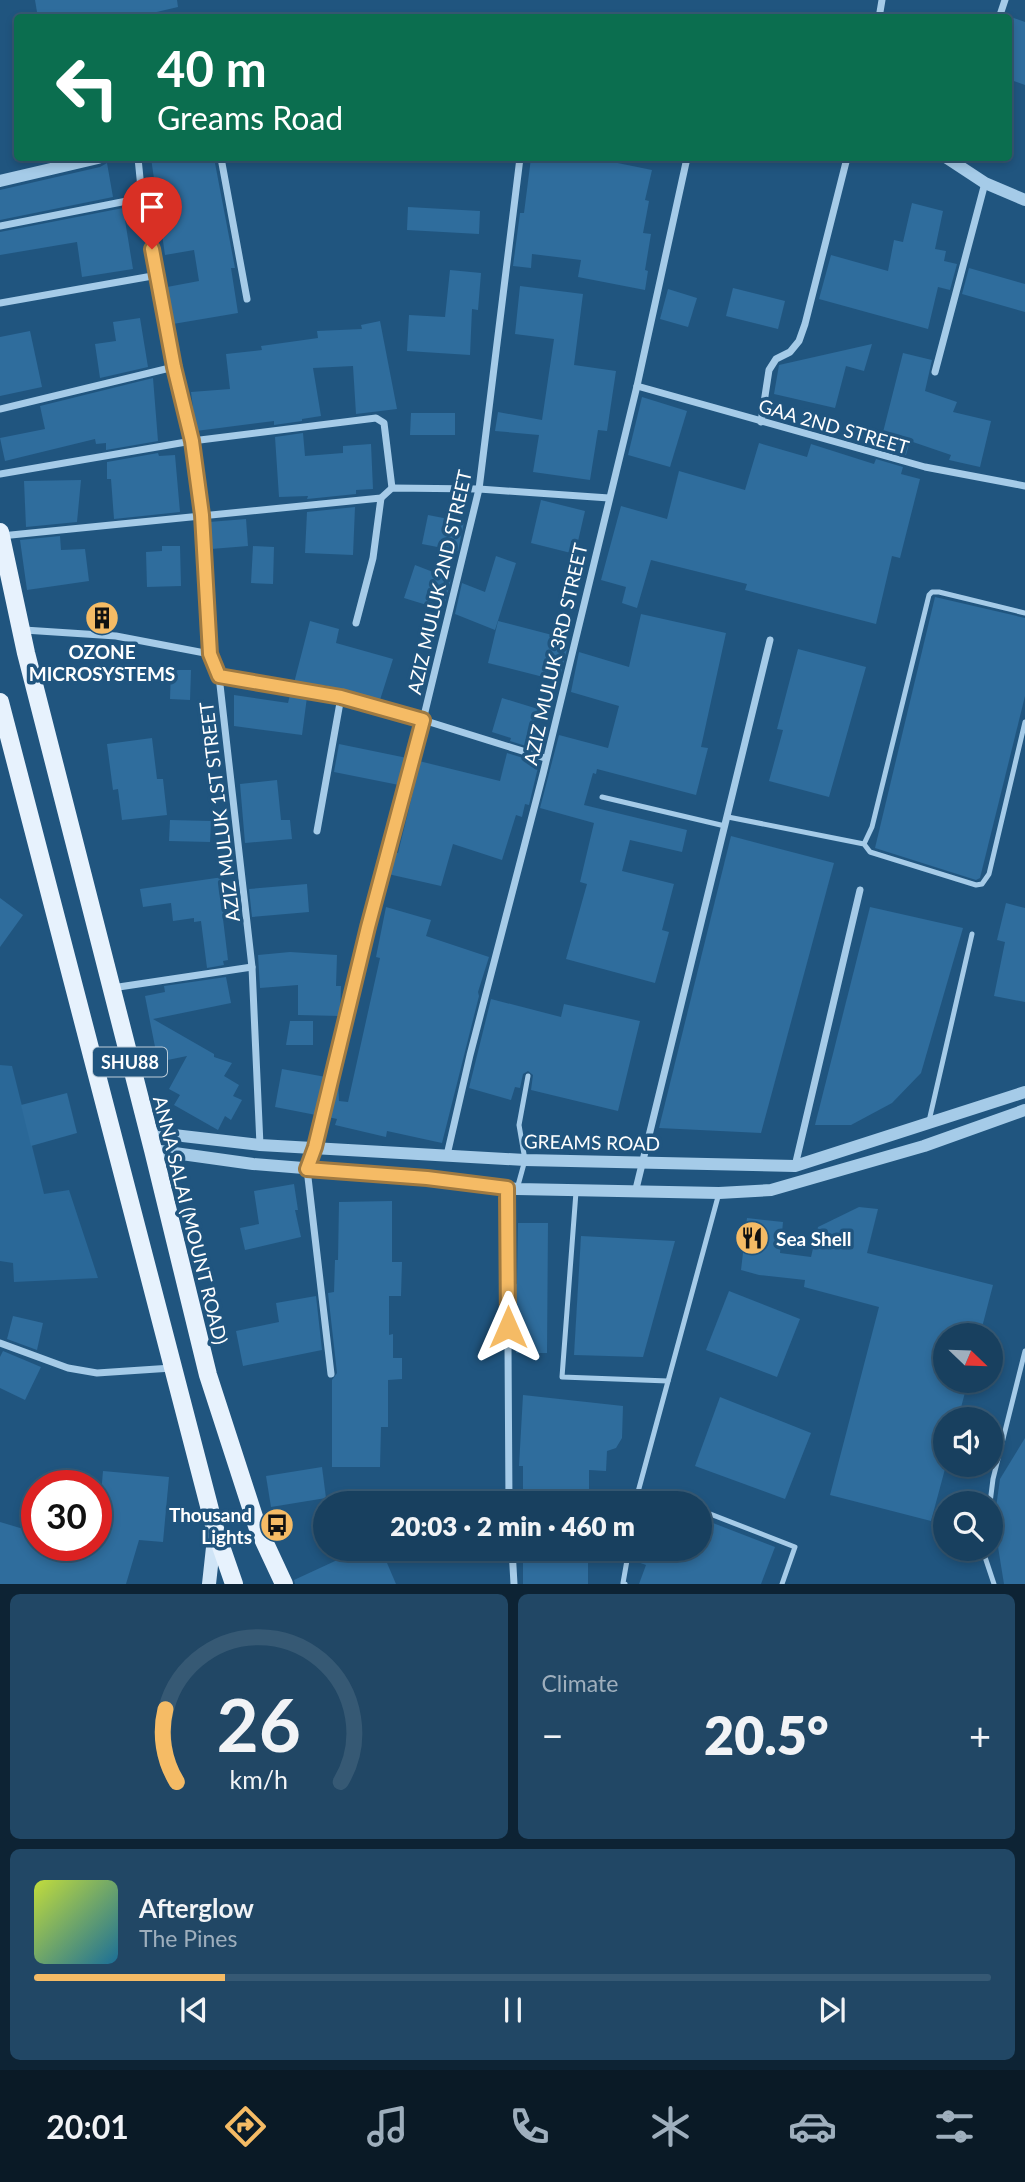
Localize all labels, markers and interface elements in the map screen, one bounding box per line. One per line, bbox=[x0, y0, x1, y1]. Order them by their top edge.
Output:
text: 40 m bbox=[157, 39, 267, 97]
icon: left bbox=[42, 42, 133, 133]
text: Greams Road bbox=[157, 98, 343, 137]
pin bbox=[122, 177, 182, 249]
icon: arrive bbox=[133, 188, 171, 226]
street label: GAA 2ND STREET bbox=[756, 394, 912, 458]
street label: AZIZ MULUK 2ND STREET bbox=[402, 468, 476, 696]
street label: AZIZ MULUK 3RD STREET bbox=[518, 541, 592, 767]
building icon: OZONE MICROSYSTEMS bbox=[83, 599, 121, 637]
place label: OZONE MICROSYSTEMS bbox=[29, 640, 175, 685]
street label: AZIZ MULUK 1ST STREET bbox=[194, 701, 244, 923]
road number: SHU88 bbox=[93, 1048, 167, 1077]
street label: ANNA SALAI (MOUNT ROAD) bbox=[149, 1093, 233, 1347]
street label: GREAMS ROAD bbox=[524, 1129, 660, 1155]
restaurant icon: Sea Shell bbox=[733, 1219, 771, 1257]
place label: Sea Shell bbox=[776, 1227, 851, 1250]
position arrow bbox=[471, 1290, 545, 1364]
north arrow bbox=[933, 1323, 1003, 1393]
map controls bbox=[933, 1323, 1003, 1561]
button: sound bbox=[933, 1407, 1003, 1477]
speed limit sign: 30 bbox=[21, 1470, 112, 1561]
button: search bbox=[933, 1491, 1003, 1561]
place label: Thousand Lights bbox=[169, 1503, 252, 1548]
bus stop icon: Thousand Lights bbox=[258, 1506, 296, 1544]
text: 20:03 · 2 min · 460 m bbox=[390, 1510, 635, 1542]
text: Climate bbox=[542, 1669, 618, 1697]
text: 26 bbox=[217, 1681, 301, 1769]
text: 20.5° bbox=[704, 1704, 829, 1766]
text: − bbox=[542, 1712, 564, 1758]
text: + bbox=[969, 1712, 991, 1758]
text: km/h bbox=[229, 1764, 288, 1794]
text: Afterglow bbox=[139, 1892, 254, 1924]
text: The Pines bbox=[139, 1924, 237, 1952]
icon: previous bbox=[175, 1991, 213, 2029]
icon: pause bbox=[494, 1991, 532, 2029]
icon: next bbox=[813, 1991, 851, 2029]
icon: directions bbox=[221, 2102, 270, 2151]
icon: music bbox=[363, 2102, 412, 2151]
icon: phone bbox=[505, 2102, 554, 2151]
icon: climate bbox=[646, 2102, 695, 2151]
icon: car bbox=[788, 2102, 837, 2151]
icon: filters bbox=[930, 2102, 979, 2151]
text: 20:01 bbox=[46, 2107, 129, 2146]

